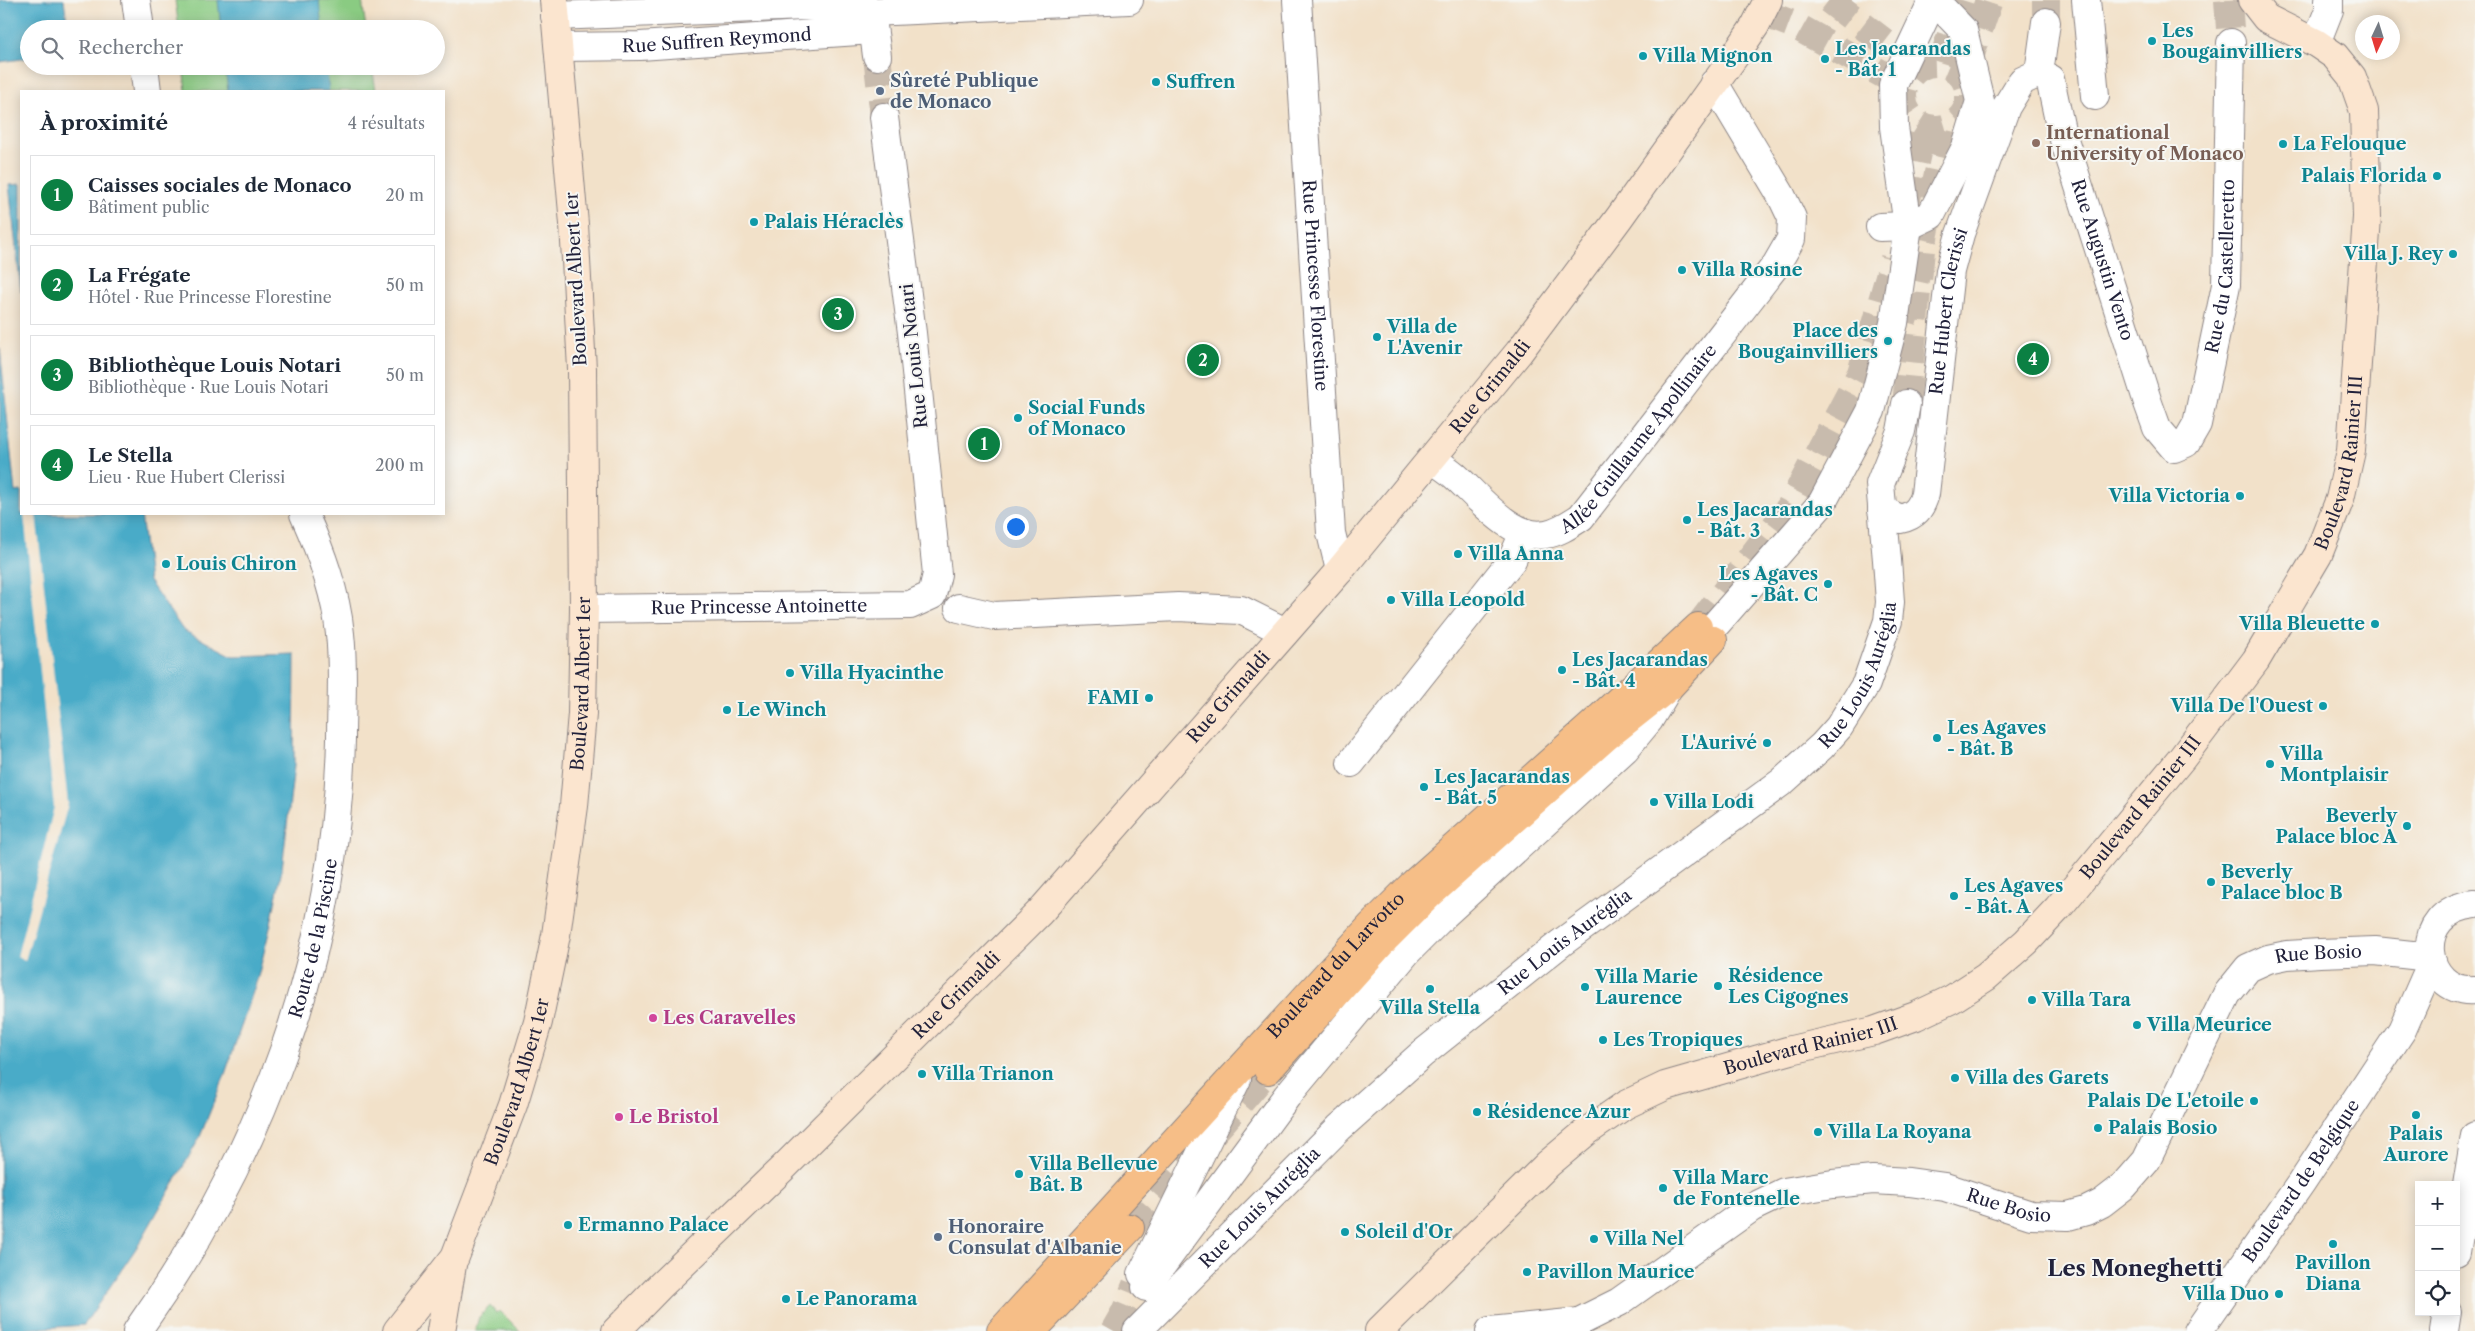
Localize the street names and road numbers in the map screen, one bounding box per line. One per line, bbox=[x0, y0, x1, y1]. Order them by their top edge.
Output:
street label: Rue Suffren Reymond bbox=[622, 23, 812, 57]
street label: Rue Augustin Vento bbox=[2066, 176, 2138, 343]
street label: Rue Princesse Florestine bbox=[1297, 179, 1333, 392]
street label: Rue du Castelleretto bbox=[2201, 179, 2239, 356]
street label: Boulevard Albert 1er bbox=[560, 191, 592, 367]
street label: Rue Hubert Clerissi bbox=[1925, 224, 1973, 396]
street label: Rue Louis Notari bbox=[895, 282, 933, 430]
street label: Rue Grimaldi bbox=[1445, 335, 1535, 438]
street label: Allée Guillaume Apollinaire bbox=[1555, 340, 1721, 539]
street label: Boulevard Rainier III bbox=[2310, 375, 2367, 553]
street label: Rue Princesse Antoinette bbox=[651, 595, 867, 619]
street label: Boulevard Albert 1er bbox=[566, 596, 595, 772]
street label: Rue Louis Auréglia bbox=[1814, 600, 1901, 753]
street label: Rue Grimaldi bbox=[1182, 646, 1275, 748]
street label: Boulevard Rainier III bbox=[2075, 731, 2206, 884]
street label: Route de la Piscine bbox=[284, 857, 342, 1021]
street label: Rue Louis Auréglia bbox=[1494, 884, 1636, 1000]
street label: Boulevard du Larvotto bbox=[1263, 888, 1409, 1043]
street label: Rue Bosio bbox=[2273, 940, 2362, 968]
street label: Rue Grimaldi bbox=[908, 947, 1005, 1044]
street label: Boulevard Albert 1er bbox=[480, 996, 554, 1169]
street label: Boulevard Rainier III bbox=[1721, 1012, 1901, 1080]
street label: Boulevard de Belgique bbox=[2238, 1095, 2364, 1267]
street label: Rue Louis Auréglia bbox=[1195, 1142, 1325, 1273]
street label: Rue Bosio bbox=[1964, 1184, 2051, 1227]

